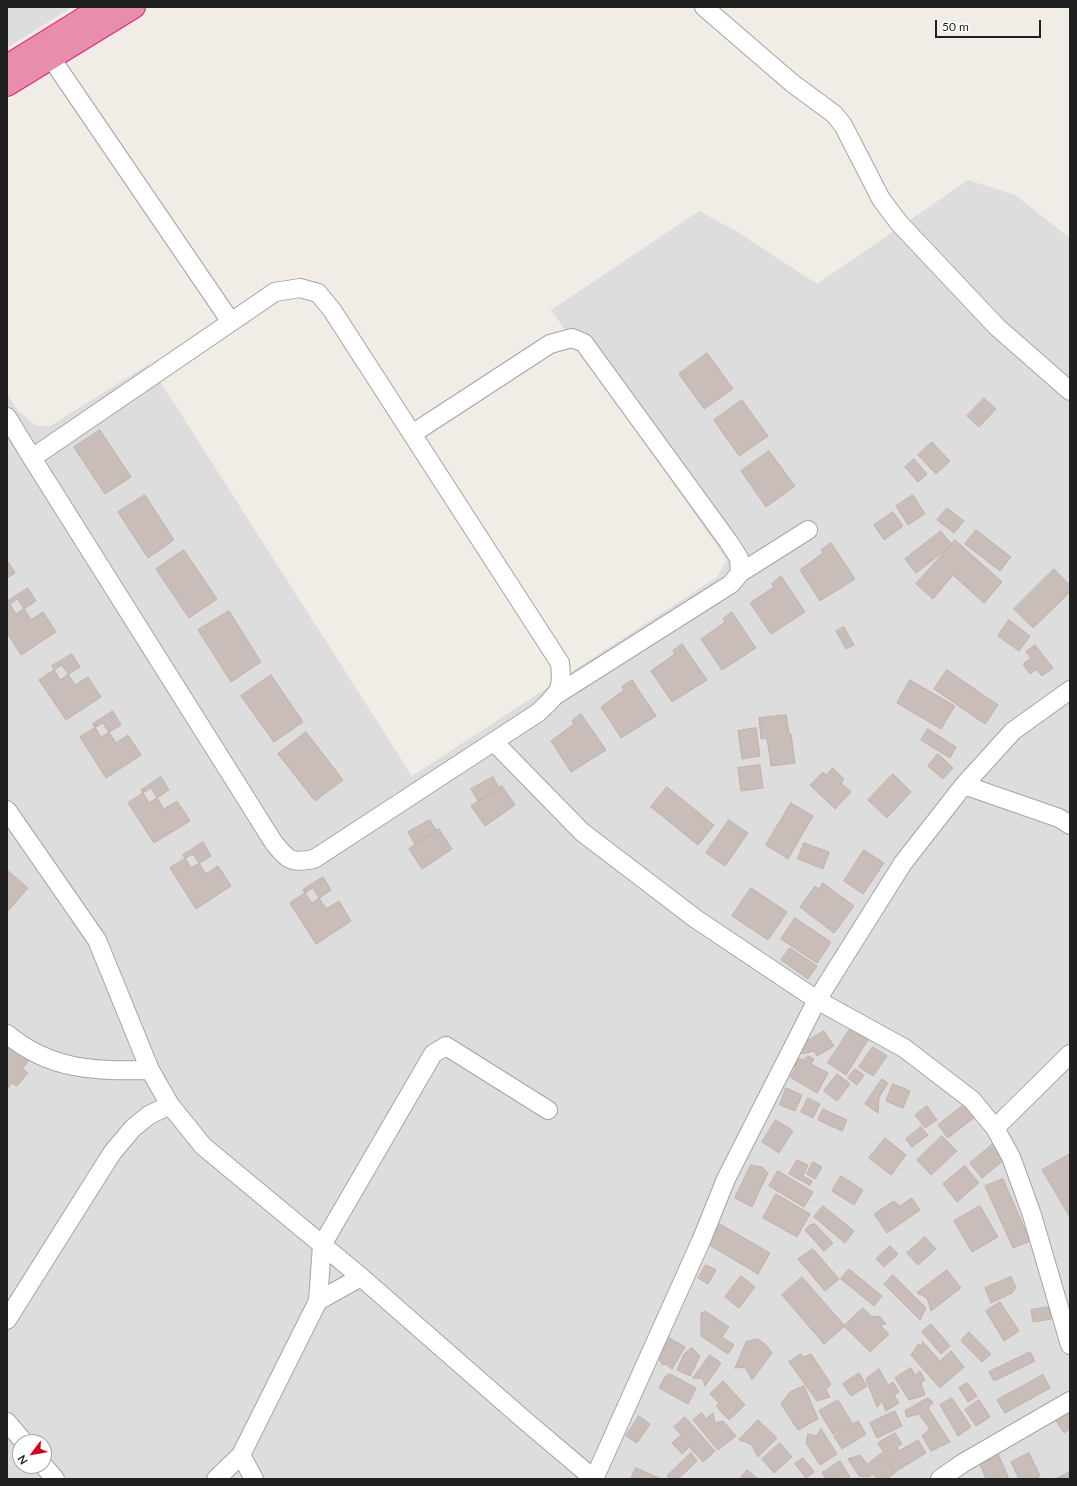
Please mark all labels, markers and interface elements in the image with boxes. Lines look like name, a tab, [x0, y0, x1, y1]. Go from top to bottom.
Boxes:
scale bar	[937, 12, 1043, 38]
text: 50 m	[942, 19, 969, 34]
north arrow	[12, 1434, 52, 1474]
text: N	[14, 1453, 30, 1467]

